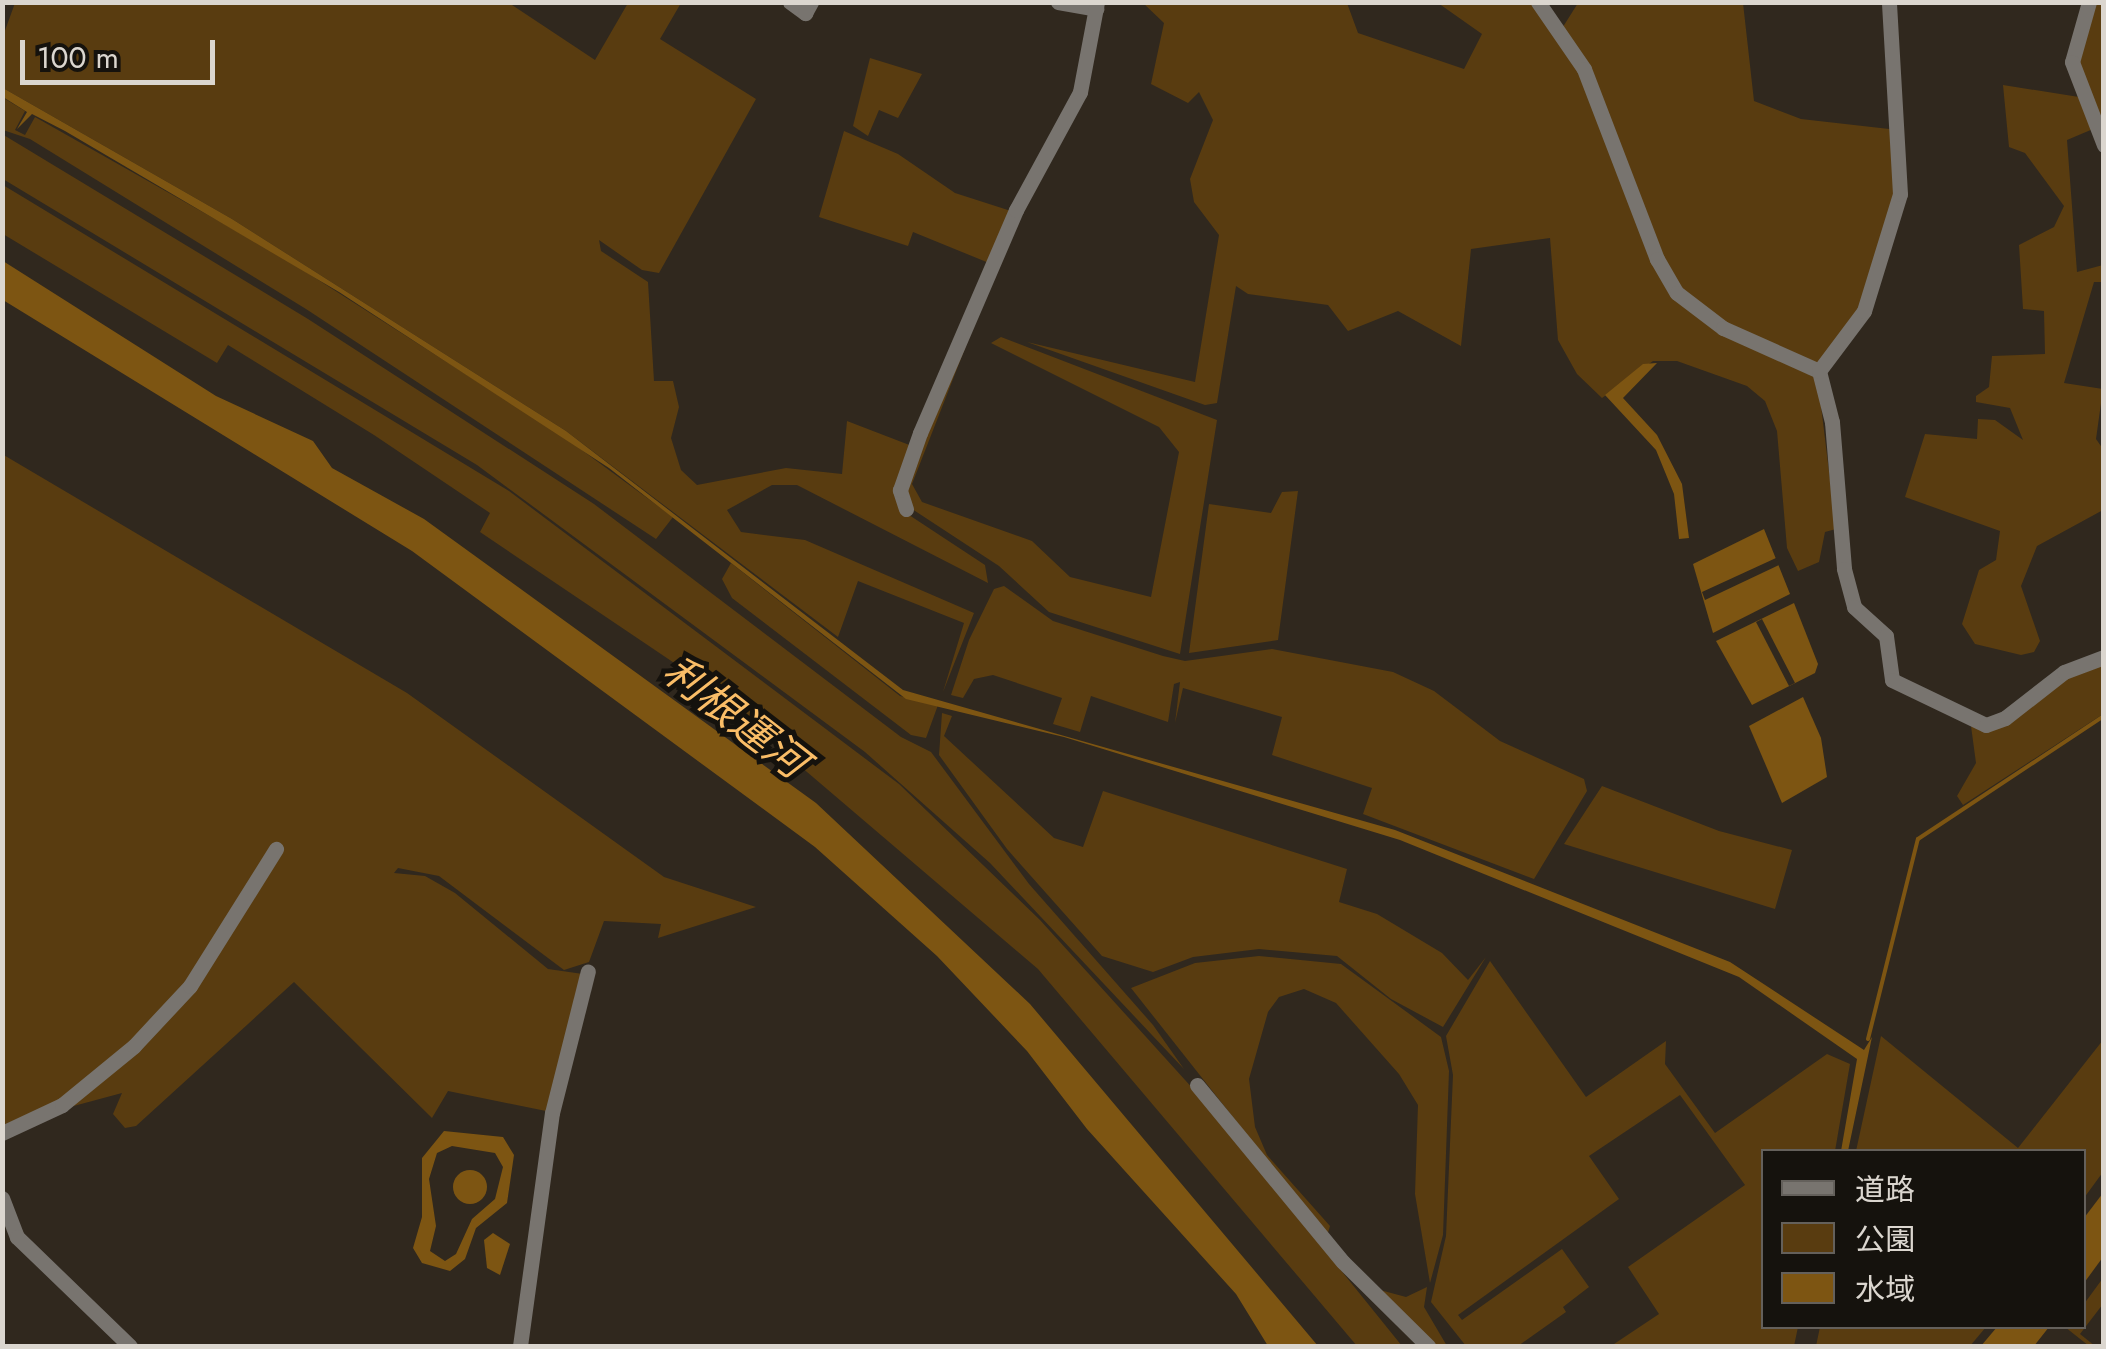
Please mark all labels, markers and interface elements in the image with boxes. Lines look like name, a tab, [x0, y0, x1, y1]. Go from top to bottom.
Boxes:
scale bar	[25, 20, 220, 82]
text: 100 m	[37, 36, 119, 79]
water label: 利根運河	[653, 645, 817, 789]
legend	[1761, 1149, 2086, 1329]
text: 道路	[1855, 1168, 1915, 1211]
text: 公園	[1855, 1218, 1915, 1261]
text: 水域	[1855, 1268, 1915, 1311]

